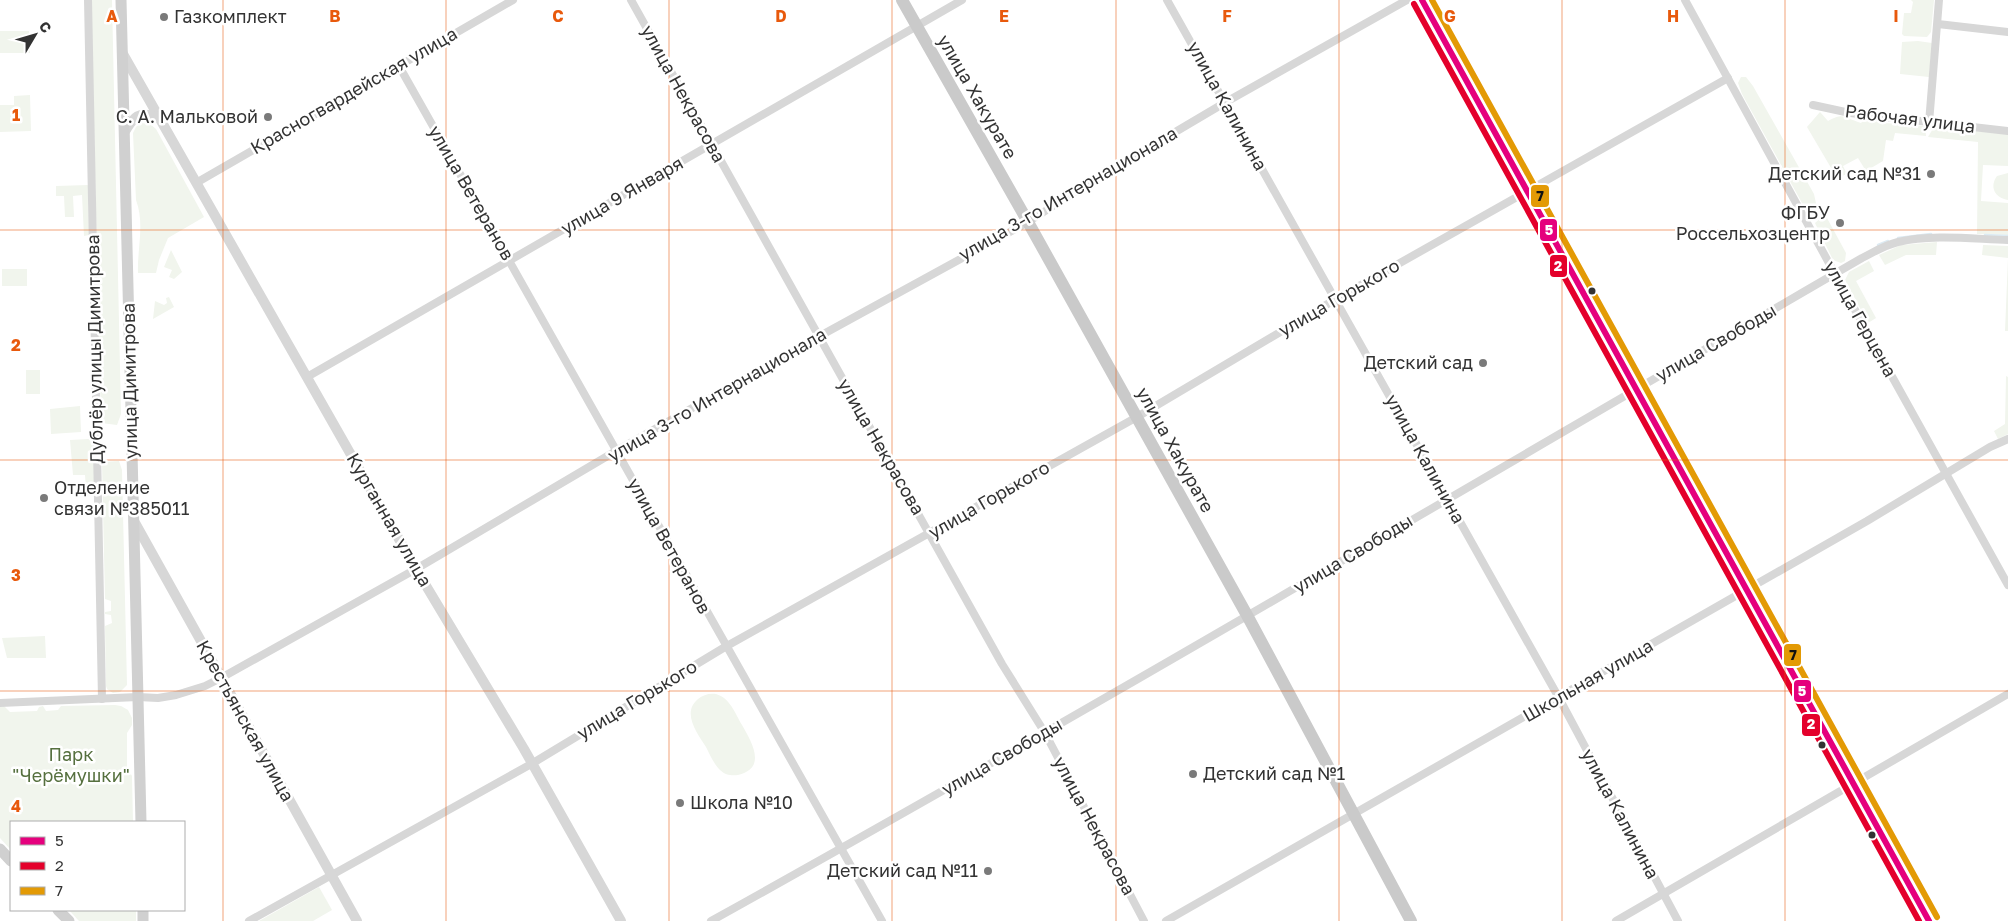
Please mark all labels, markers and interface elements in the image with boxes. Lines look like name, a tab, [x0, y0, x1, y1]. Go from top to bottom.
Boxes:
place label: Газкомплект	[174, 5, 287, 27]
text: A	[106, 6, 118, 26]
text: B	[329, 6, 341, 26]
text: C	[552, 6, 564, 26]
text: D	[775, 6, 787, 26]
text: E	[999, 6, 1009, 26]
text: F	[1222, 6, 1232, 26]
text: G	[1444, 6, 1456, 26]
text: H	[1667, 6, 1679, 26]
text: I	[1893, 6, 1899, 26]
north arrow	[10, 10, 60, 60]
marker: Газкомплект	[158, 11, 170, 23]
text: С	[36, 18, 55, 36]
street label: улица Некрасова	[637, 21, 731, 166]
street label: Красногвардейская улица	[246, 22, 461, 158]
street label: улица Хакурате	[933, 30, 1022, 163]
street label: улица Калинина	[1183, 37, 1273, 174]
street label: Рабочая улица	[1844, 99, 1977, 137]
text: 1	[12, 105, 20, 125]
place label: С. А. Мальковой	[116, 105, 258, 127]
marker: С. А. Мальковой	[262, 111, 274, 123]
street label: улица Ветеранов	[424, 121, 519, 264]
street label: улица 3-го Интернационала	[954, 121, 1181, 265]
street label: улица 9 Января	[556, 151, 687, 239]
place label: Детский сад №31	[1768, 162, 1921, 184]
marker: Детский сад №31	[1925, 168, 1937, 180]
line badge: 7	[1530, 184, 1550, 208]
text: 7	[1536, 187, 1544, 204]
place label: ФГБУ Россельхозцентр	[1676, 201, 1830, 244]
marker: ФГБУ Россельхозцентр	[1834, 217, 1846, 229]
line badge: 5	[1539, 218, 1558, 242]
text: 5	[1545, 221, 1554, 238]
street label: Дублёр улицы Димитрова	[81, 234, 107, 464]
street label: улица Горького	[1274, 254, 1403, 341]
line badge: 2	[1549, 254, 1568, 278]
text: 2	[1554, 257, 1563, 274]
street label: улица Герцена	[1820, 257, 1902, 381]
unlabelled marker	[1587, 286, 1597, 296]
street label: улица Свободы	[1651, 299, 1780, 386]
street label: улица Димитрова	[117, 303, 141, 459]
street label: улица 3-го Интернационала	[603, 322, 830, 466]
text: 2	[11, 335, 21, 355]
place label: Детский сад	[1364, 351, 1473, 373]
marker: Детский сад	[1477, 357, 1489, 369]
street label: улица Некрасова	[834, 374, 930, 519]
street label: улица Хакурате	[1132, 383, 1219, 516]
street label: улица Калинина	[1381, 390, 1471, 527]
street label: Курганная улица	[343, 449, 437, 590]
street label: улица Горького	[924, 456, 1053, 543]
street label: улица Ветеранов	[623, 474, 716, 617]
place label: Отделение связи №385011	[54, 476, 190, 519]
marker: Отделение связи №385011	[38, 492, 50, 504]
street label: улица Свободы	[1289, 509, 1416, 598]
text: 3	[11, 565, 21, 585]
street label: Школьная улица	[1518, 634, 1657, 726]
street label: Крестьянская улица	[192, 636, 299, 805]
line badge: 7	[1783, 643, 1802, 667]
text: 7	[1789, 646, 1797, 663]
street label: улица Горького	[572, 655, 701, 744]
line badge: 5	[1793, 679, 1812, 703]
text: 5	[1798, 682, 1807, 699]
street label: улица Свободы	[937, 713, 1066, 800]
line badge: 2	[1801, 713, 1821, 737]
text: 2	[1807, 715, 1816, 732]
unlabelled marker	[1817, 740, 1827, 750]
park label: Парк "Черёмушки"	[12, 743, 130, 786]
street label: улица Калинина	[1577, 745, 1665, 882]
street label: улица Некрасова	[1049, 752, 1141, 899]
place label: Детский сад №1	[1203, 762, 1346, 784]
marker: Детский сад №1	[1187, 768, 1199, 780]
place label: Школа №10	[690, 791, 793, 813]
text: 4	[11, 796, 21, 816]
marker: Школа №10	[674, 797, 686, 809]
legend	[10, 821, 185, 911]
unlabelled marker	[1867, 830, 1877, 840]
text: 5	[55, 831, 64, 849]
text: 2	[55, 856, 64, 874]
place label: Детский сад №11	[827, 859, 978, 881]
marker: Детский сад №11	[982, 865, 994, 877]
text: 7	[55, 881, 63, 899]

